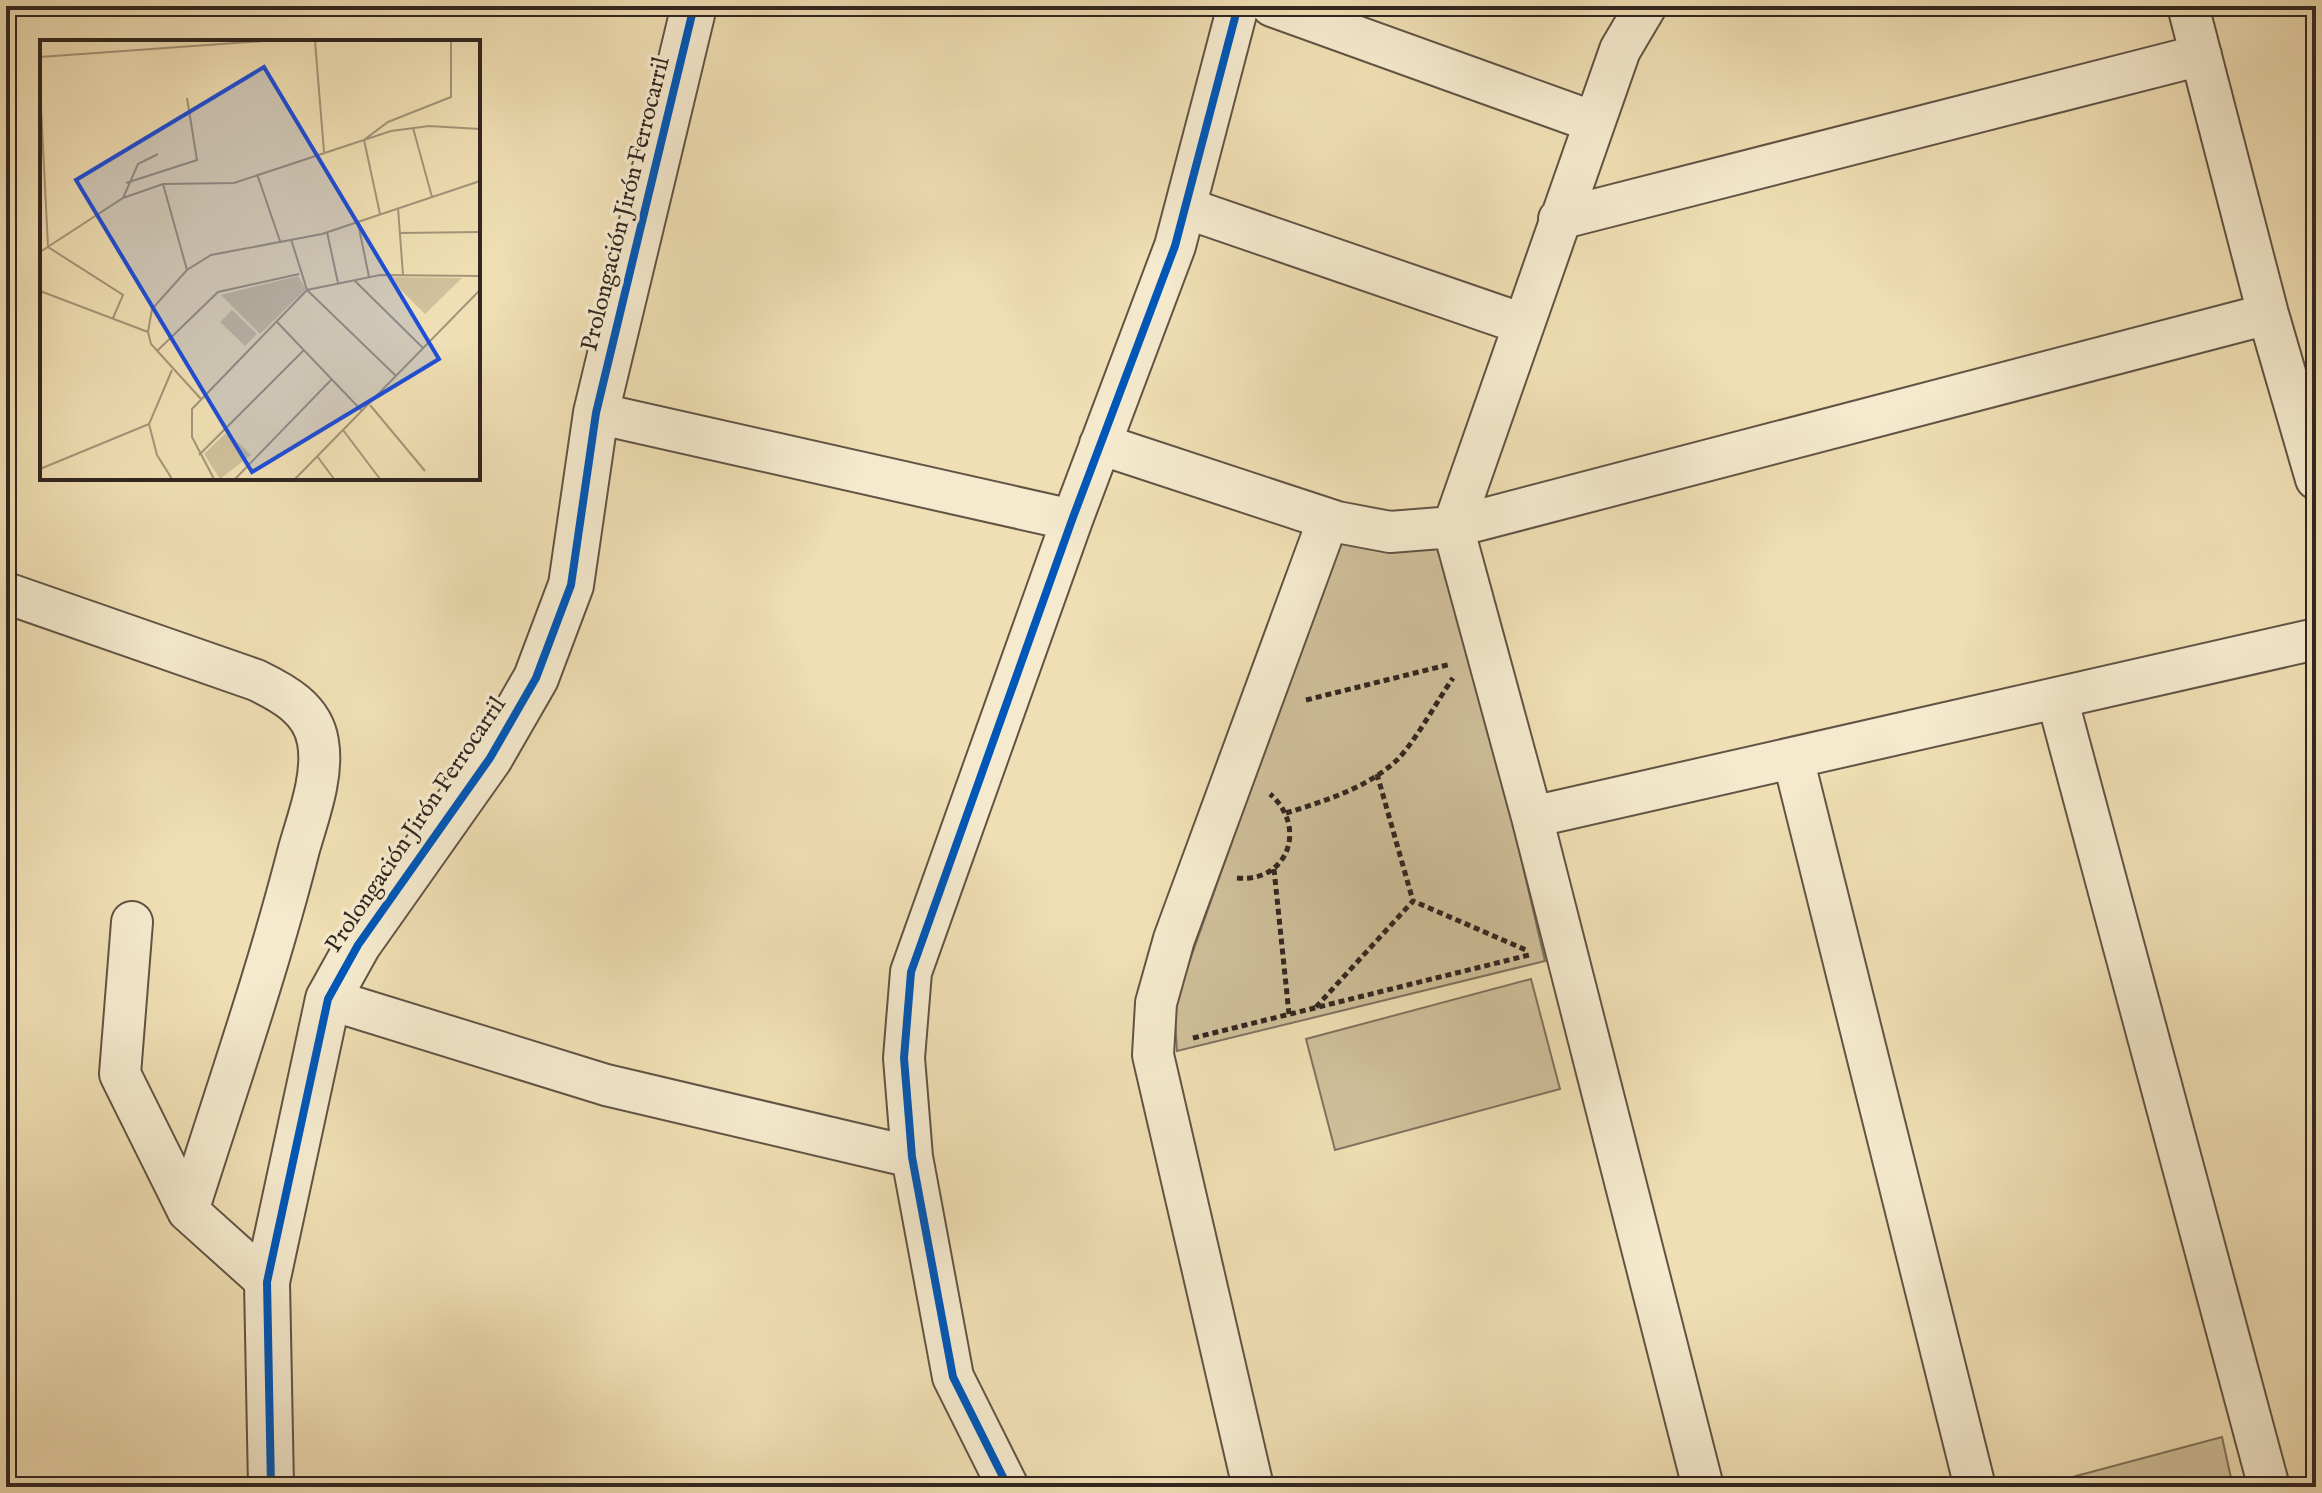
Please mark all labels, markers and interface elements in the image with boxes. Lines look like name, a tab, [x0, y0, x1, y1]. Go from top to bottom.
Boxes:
inset map	[40, 40, 480, 480]
street label: Prolongación Jirón Ferrocarril	[574, 53, 678, 354]
street label: Prolongación Jirón Ferrocarril	[319, 691, 514, 959]

